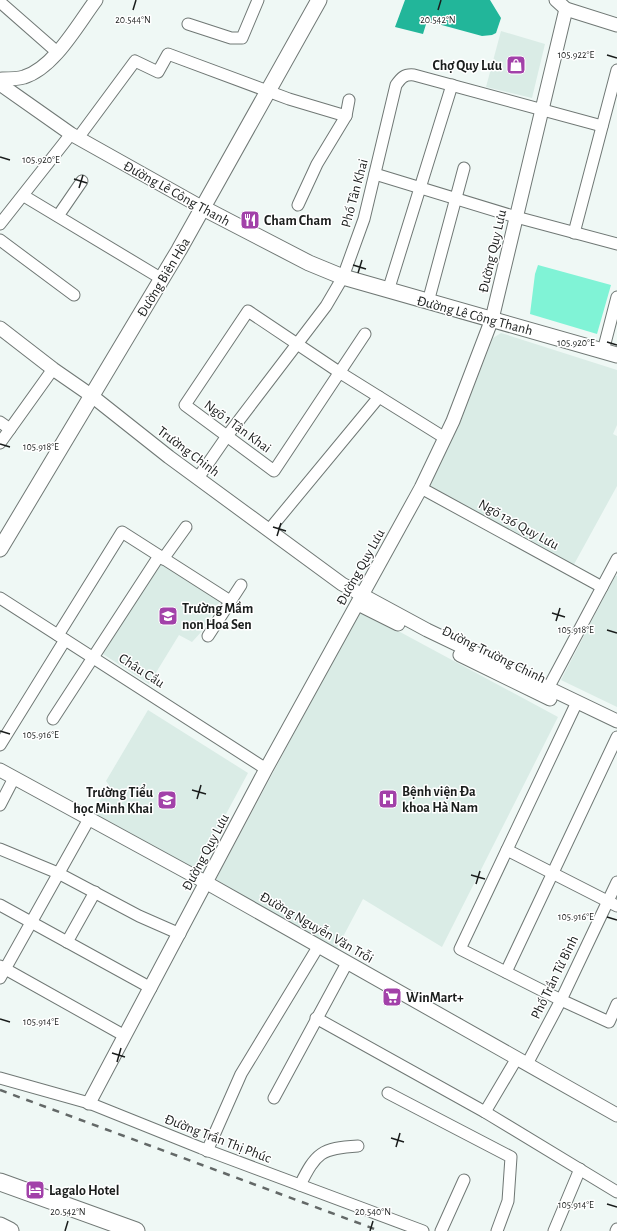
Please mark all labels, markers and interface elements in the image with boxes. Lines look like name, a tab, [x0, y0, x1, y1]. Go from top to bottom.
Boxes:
text: 20.544°N	[115, 15, 151, 25]
text: 20.542°N	[420, 15, 456, 25]
text: 105.922°E	[558, 50, 595, 60]
shop icon: Chợ Quy Lưu	[505, 54, 527, 76]
place label: Chợ Quy Lưu	[432, 59, 503, 73]
text: 105.920°E	[22, 155, 60, 165]
street label: Phố Tân Khai	[338, 157, 371, 229]
street label: Đường Lê Công Thanh	[121, 159, 232, 229]
street label: Đường Quy Lưu	[477, 208, 509, 294]
restaurant icon: Cham Cham	[239, 209, 261, 231]
place label: Cham Cham	[264, 214, 332, 228]
street label: Đường Biên Hòa	[135, 235, 193, 320]
street label: Đường Lê Công Thanh	[415, 294, 534, 338]
text: 105.920°E	[557, 338, 595, 348]
street label: Ngõ 1 Tân Khai	[201, 398, 273, 456]
street label: Trường Chinh	[155, 424, 222, 480]
text: 105.918°E	[23, 442, 59, 452]
street label: Ngõ 136 Quy Lưu	[476, 497, 561, 553]
street label: Đường Quy Lưu	[334, 527, 388, 608]
place label: Trường Mầm non Hoa Sen	[182, 601, 253, 632]
school or university icon: Trường Mầm non Hoa Sen	[157, 605, 179, 627]
street label: Đường Trường Chinh	[439, 624, 548, 686]
text: 105.918°E	[558, 625, 594, 635]
street label: Châu Cầu	[116, 650, 167, 691]
text: 105.916°E	[23, 730, 59, 740]
place label: Trường Tiểu học Minh Khai	[73, 784, 154, 816]
place label: Bệnh viện Đa khoa Hà Nam	[402, 785, 478, 815]
hospital icon: Bệnh viện Đa khoa Hà Nam	[377, 788, 399, 810]
school or university icon: Trường Tiểu học Minh Khai	[156, 789, 178, 811]
street label: Đường Quy Lưu	[180, 812, 232, 893]
street label: Đường Nguyễn Văn Trỗi	[257, 888, 377, 966]
text: 105.916°E	[558, 912, 594, 922]
street label: Phố Trần Tử Bình	[528, 933, 581, 1021]
supermarket icon: WinMart+	[381, 986, 403, 1008]
place label: WinMart+	[406, 991, 464, 1005]
text: 105.914°E	[23, 1017, 59, 1027]
street label: Đường Trần Thị Phúc	[162, 1111, 274, 1166]
hotel icon: Lagalo Hotel	[24, 1179, 46, 1201]
place label: Lagalo Hotel	[49, 1184, 119, 1198]
text: 105.914°E	[558, 1200, 594, 1210]
text: 20.542°N	[50, 1207, 86, 1217]
text: 20.540°N	[355, 1207, 391, 1217]

